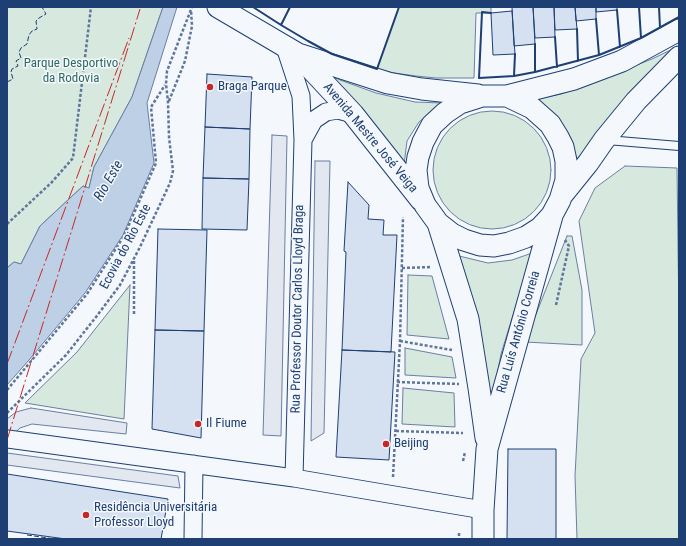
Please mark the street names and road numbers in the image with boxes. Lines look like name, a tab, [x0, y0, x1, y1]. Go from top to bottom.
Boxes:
street label: Avenida Mestre José Veiga	[319, 80, 421, 196]
street label: Ecovia do Rio Este	[97, 202, 155, 292]
street label: Rua Professor Doutor Carlos Lloyd Braga	[288, 204, 308, 414]
street label: Rua Luís António Correia	[494, 269, 544, 395]

